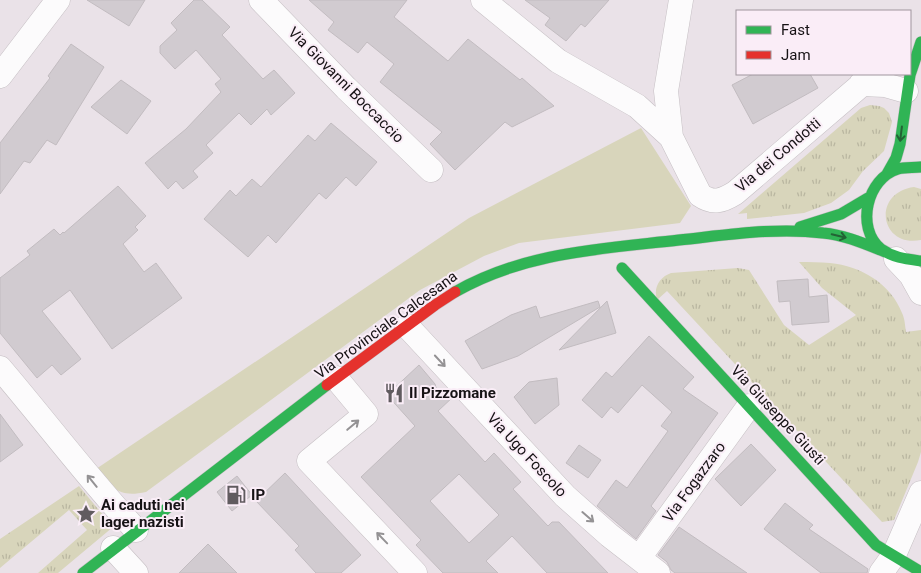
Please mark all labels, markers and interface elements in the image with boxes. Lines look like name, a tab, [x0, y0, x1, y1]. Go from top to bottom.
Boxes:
legend	[736, 10, 911, 75]
text: Fast	[781, 21, 810, 39]
street label: Via Giovanni Boccaccio	[284, 23, 408, 147]
text: Jam	[781, 46, 811, 64]
street label: Via dei Condotti	[732, 114, 824, 196]
one-way arrow	[896, 126, 906, 142]
one-way arrow	[831, 232, 847, 241]
street label: Via Provinciale Calcesana	[311, 267, 461, 383]
one-way arrow	[435, 355, 446, 368]
street label: Via Giuseppe Giusti	[727, 361, 829, 469]
restaurant icon: Il Pizzomane	[383, 382, 405, 404]
place label: Il Pizzomane	[409, 384, 496, 402]
street label: Via Ugo Foscolo	[483, 409, 571, 501]
one-way arrow	[347, 419, 360, 430]
street label: Via Fogazzaro	[659, 438, 729, 526]
one-way arrow	[86, 475, 97, 488]
fuel station icon: IP	[225, 484, 247, 506]
place label: IP	[251, 486, 265, 504]
place label: Ai caduti nei lager nazisti	[101, 496, 185, 531]
place icon: Ai caduti nei lager nazisti	[75, 503, 97, 525]
one-way arrow	[582, 512, 595, 523]
one-way arrow	[376, 531, 388, 544]

